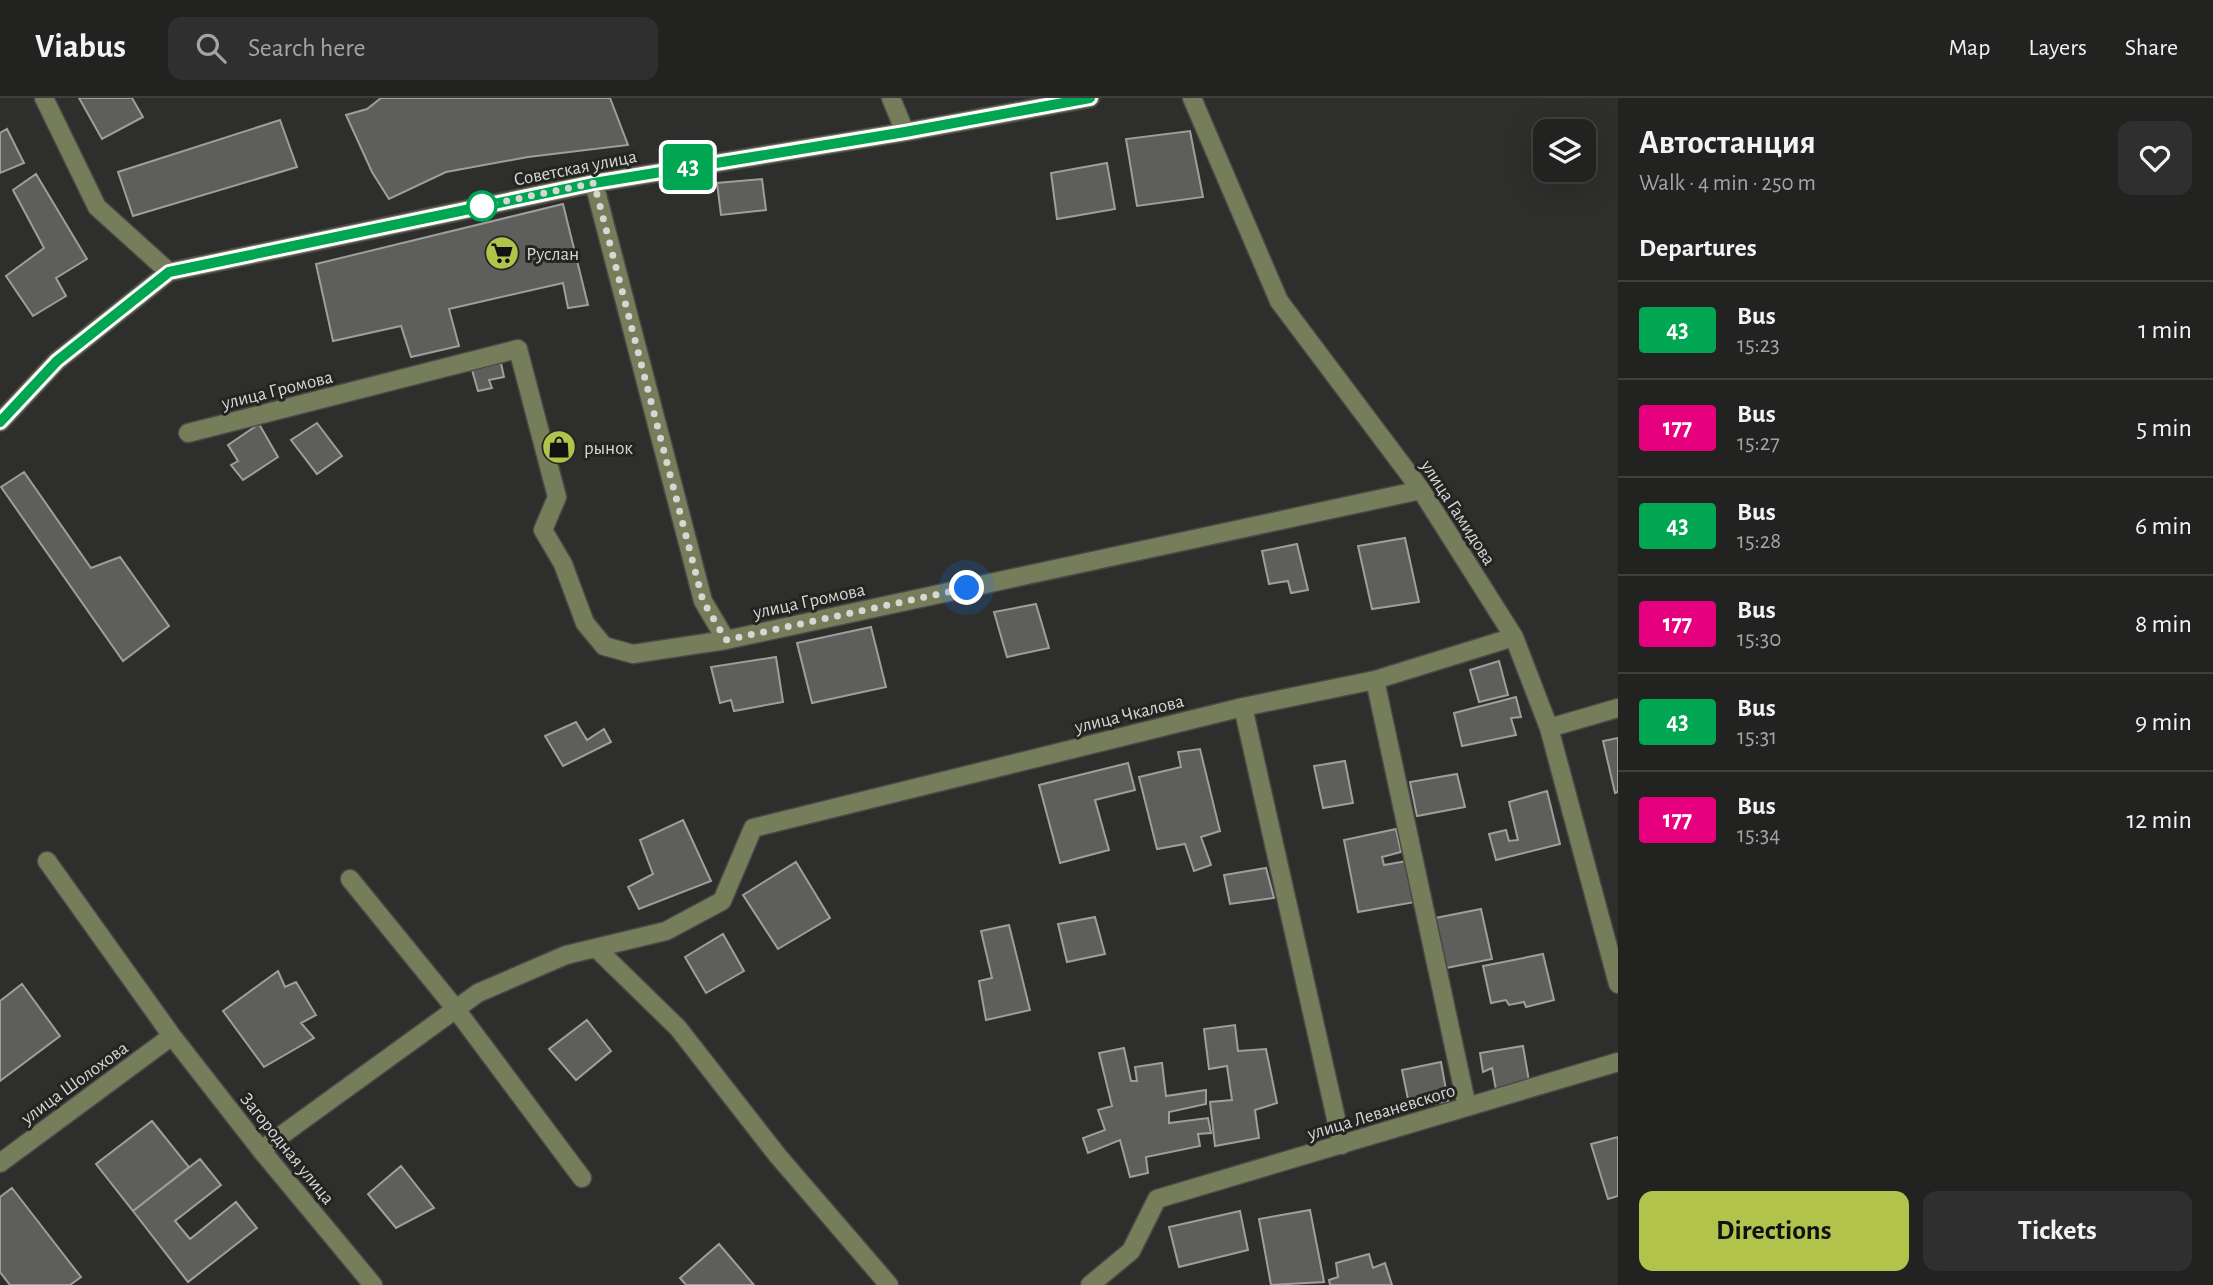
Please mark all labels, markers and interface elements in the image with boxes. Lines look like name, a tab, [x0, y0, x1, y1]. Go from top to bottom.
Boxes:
search box	[168, 17, 658, 80]
icon: search	[192, 29, 230, 67]
text: Viabus	[35, 31, 126, 64]
text: Search here	[248, 35, 366, 61]
text: Map	[1948, 36, 1990, 60]
text: Layers	[2028, 36, 2087, 60]
text: Share	[2125, 36, 2178, 60]
map controls	[1533, 119, 1596, 182]
button: layers	[1533, 119, 1596, 182]
button: heart	[2118, 121, 2192, 195]
text: Автостанция	[1639, 127, 1816, 160]
line badge: 43	[656, 144, 720, 190]
street label: Советская улица	[512, 147, 639, 190]
text: 43	[677, 155, 699, 179]
text: Walk · 4 min · 250 m	[1639, 172, 1816, 195]
unlabelled marker	[467, 191, 497, 221]
supermarket icon: Руслан	[483, 234, 521, 272]
text: Departures	[1639, 235, 1757, 261]
place label: Руслан	[526, 245, 579, 264]
text: Bus	[1737, 303, 1776, 329]
text: 1 min	[2138, 317, 2192, 343]
text: 43	[1666, 318, 1689, 342]
text: 15:23	[1737, 334, 1780, 357]
street label: улица Громова	[219, 367, 335, 414]
text: Bus	[1737, 401, 1776, 427]
text: 5 min	[2136, 415, 2192, 441]
text: 177	[1663, 416, 1692, 440]
shop icon: рынок	[540, 428, 578, 466]
text: 15:27	[1737, 432, 1780, 455]
place label: рынок	[584, 439, 633, 458]
street label: улица Гамидова	[1416, 456, 1499, 569]
text: Bus	[1737, 499, 1776, 525]
text: 6 min	[2135, 513, 2192, 539]
text: 43	[1666, 514, 1689, 538]
text: 15:28	[1737, 530, 1781, 553]
your location	[949, 570, 984, 605]
street label: улица Громова	[751, 580, 867, 623]
text: Bus	[1737, 597, 1776, 623]
text: 8 min	[2135, 611, 2192, 637]
text: 177	[1663, 612, 1692, 636]
text: 15:30	[1737, 628, 1781, 651]
street label: улица Чкалова	[1072, 692, 1186, 737]
text: Bus	[1737, 695, 1776, 721]
text: 9 min	[2135, 709, 2192, 735]
text: 43	[1666, 710, 1689, 734]
text: 15:31	[1737, 726, 1777, 749]
text: Bus	[1737, 793, 1776, 819]
text: 12 min	[2126, 807, 2192, 833]
text: 177	[1663, 808, 1692, 832]
text: 15:34	[1737, 824, 1780, 847]
street label: улица Шолохова	[17, 1038, 132, 1129]
street label: улица Леваневского	[1304, 1081, 1458, 1144]
street label: Загородная улица	[236, 1090, 338, 1209]
button: Directions	[1639, 1191, 1909, 1271]
button: Tickets	[1923, 1191, 2192, 1271]

